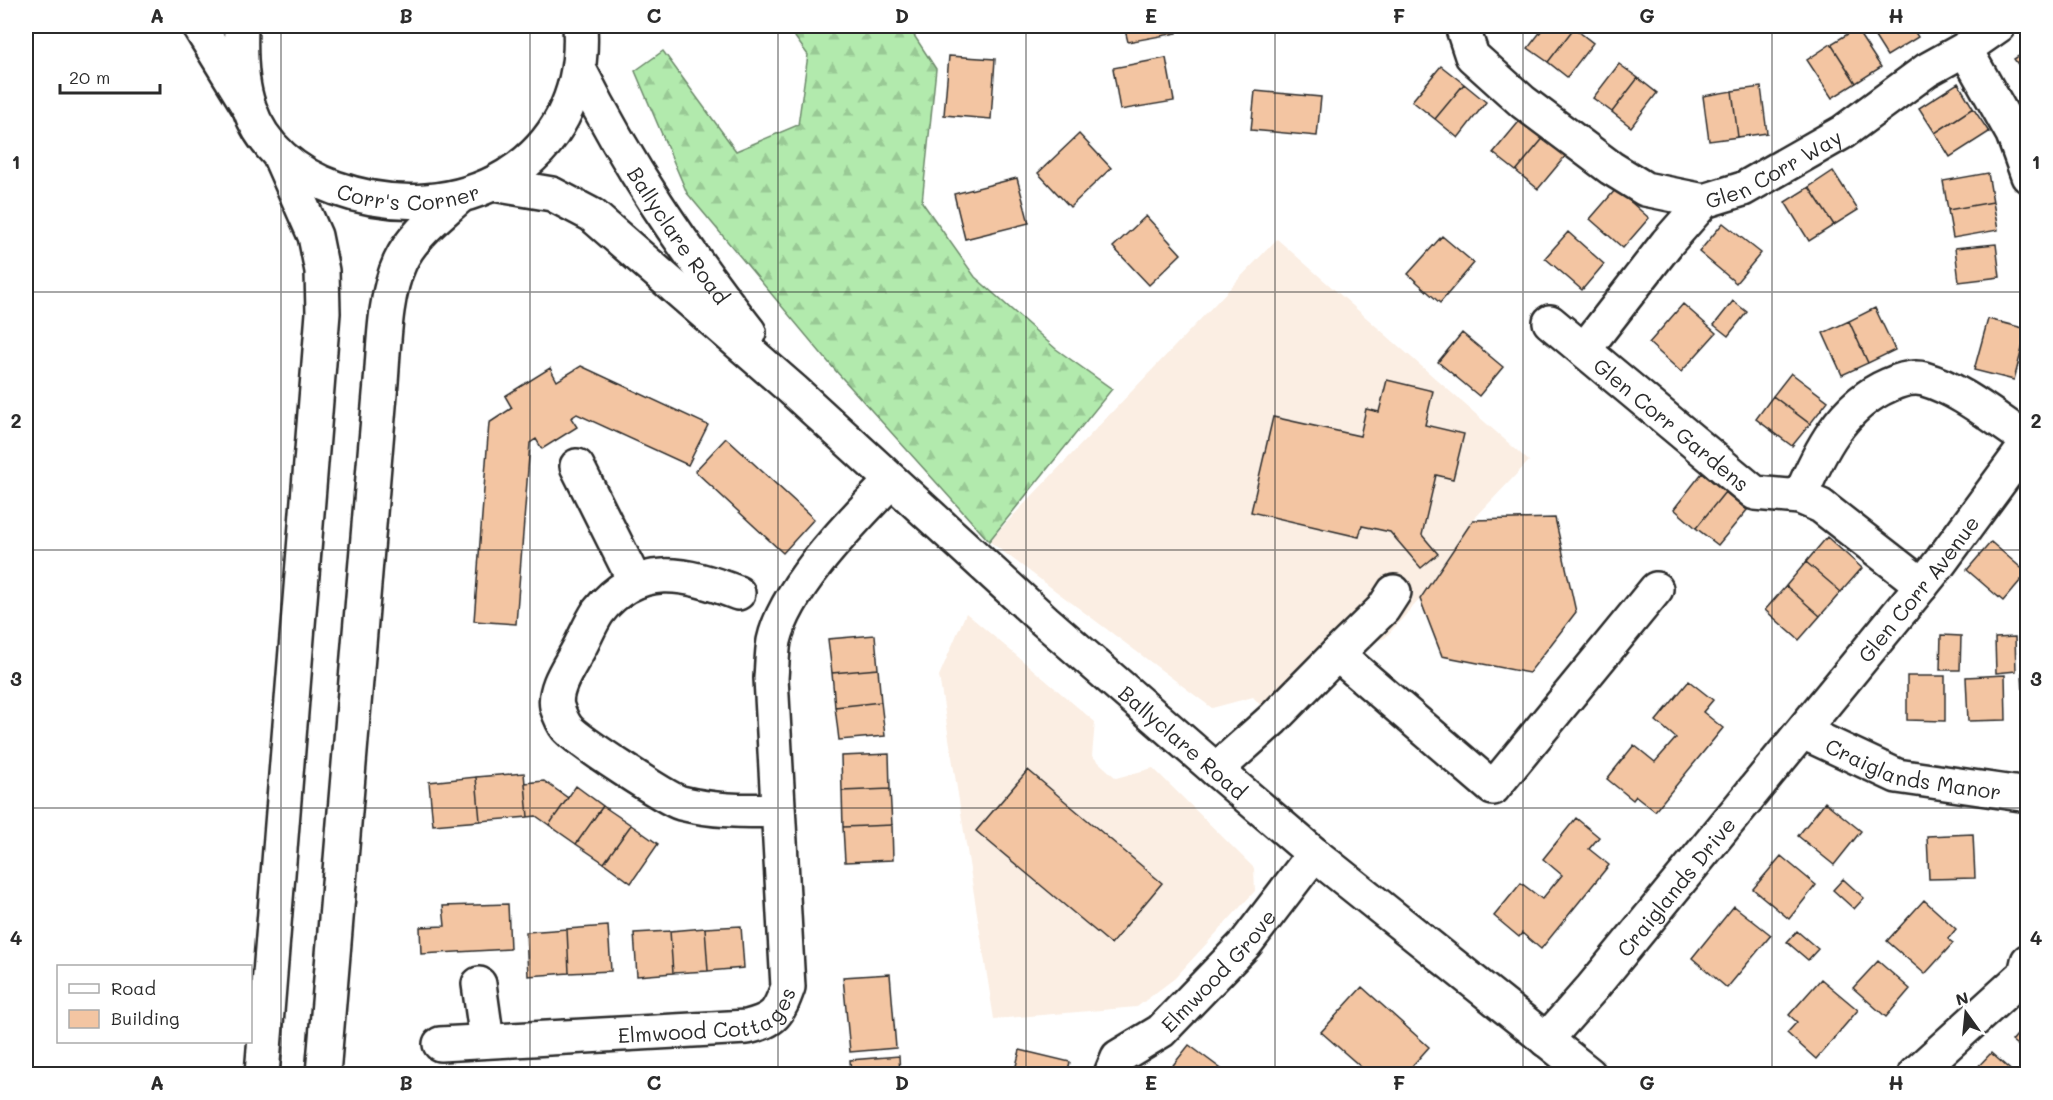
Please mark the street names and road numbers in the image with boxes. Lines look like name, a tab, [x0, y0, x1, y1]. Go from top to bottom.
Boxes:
street label: Glen Corr Way	[1702, 122, 1846, 213]
street label: Ballyclare Road	[622, 161, 736, 309]
street label: Corr's Corner	[334, 176, 483, 215]
street label: Glen Corr Gardens	[1589, 351, 1756, 497]
street label: Glen Corr Avenue	[1851, 509, 1984, 667]
street label: Ballyclare Road	[1114, 679, 1253, 805]
street label: Craiglands Manor	[1822, 731, 2003, 804]
street label: Craiglands Drive	[1610, 811, 1741, 962]
street label: Elmwood Grove	[1154, 903, 1281, 1037]
street label: Elmwood Cottages	[617, 983, 800, 1048]

